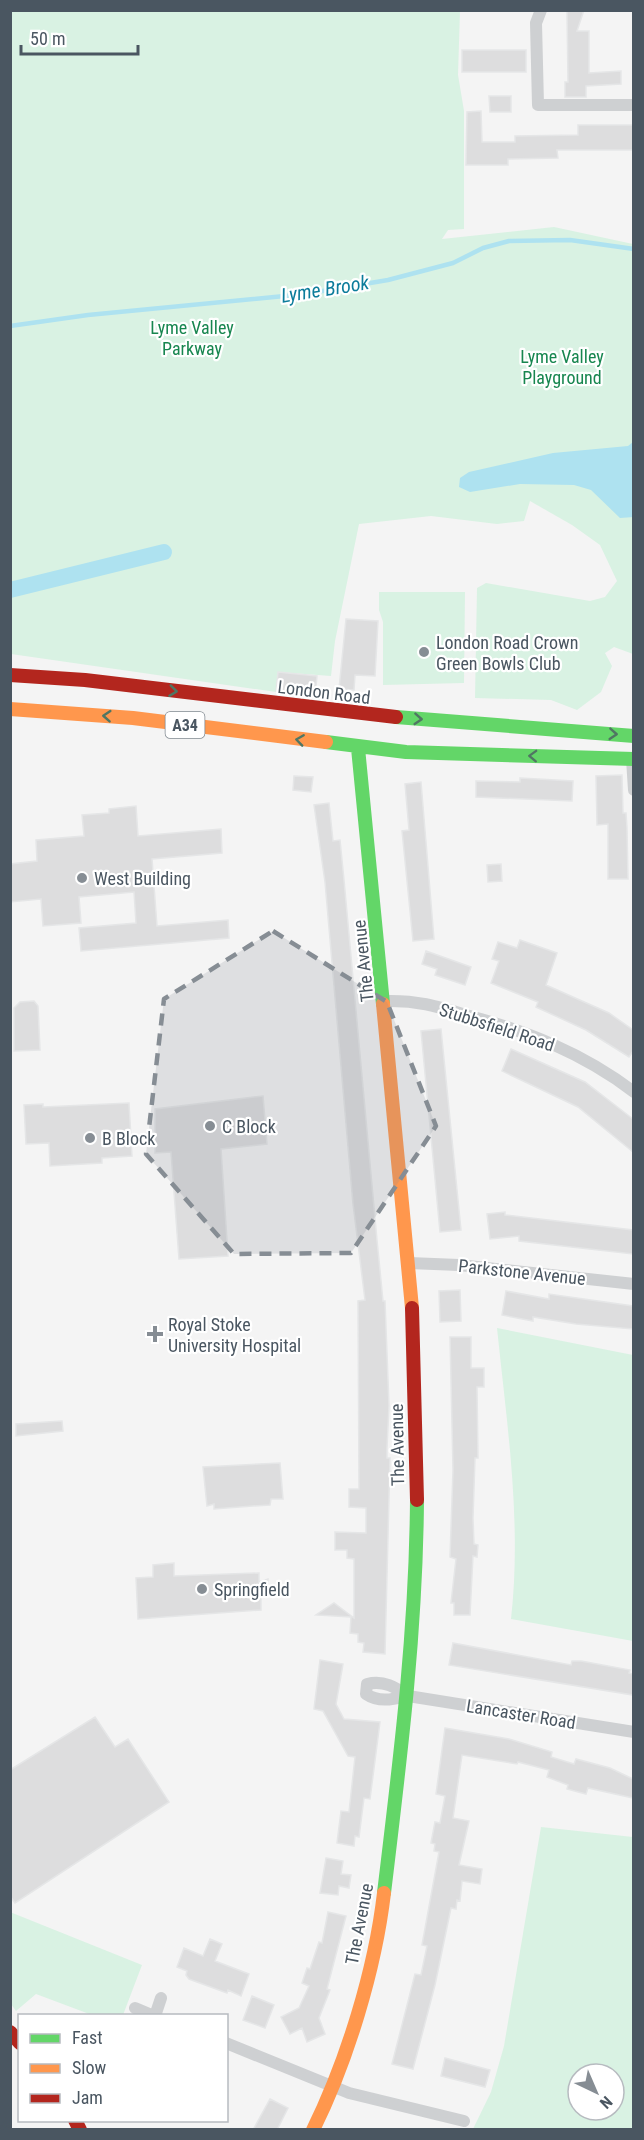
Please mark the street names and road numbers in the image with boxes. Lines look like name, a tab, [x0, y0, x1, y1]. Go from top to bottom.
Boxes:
street label: London Road	[276, 676, 372, 708]
road number: A34	[166, 712, 204, 738]
street label: The Avenue	[348, 919, 378, 1003]
street label: Stubbsfield Road	[437, 998, 557, 1056]
street label: Parkstone Avenue	[457, 1255, 587, 1289]
street label: The Avenue	[386, 1404, 408, 1486]
street label: Lancaster Road	[465, 1695, 577, 1733]
street label: The Avenue	[341, 1882, 377, 1966]

